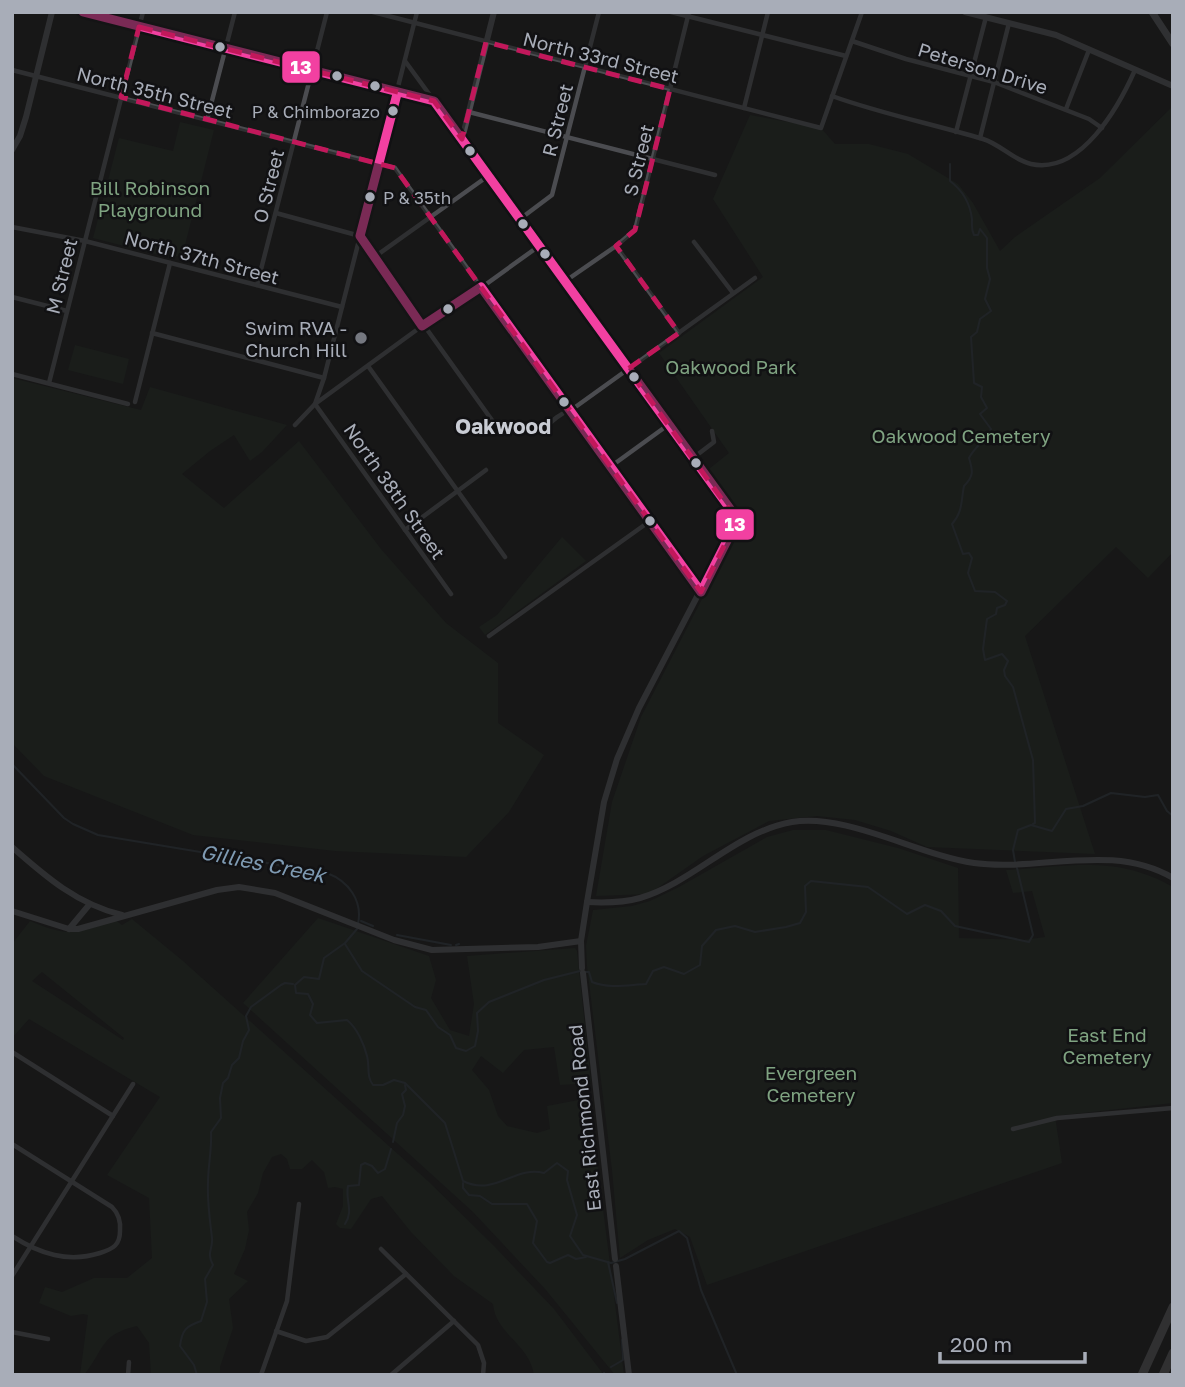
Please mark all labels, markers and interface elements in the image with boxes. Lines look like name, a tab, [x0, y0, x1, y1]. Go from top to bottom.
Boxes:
street label: North 33rd Street	[521, 27, 681, 87]
street label: Peterson Drive	[915, 37, 1051, 99]
unlabelled marker	[213, 40, 227, 54]
line badge: 13	[281, 50, 321, 84]
text: 13	[290, 55, 312, 78]
street label: North 35th Street	[75, 61, 235, 123]
unlabelled marker	[330, 69, 344, 83]
unlabelled marker	[368, 79, 382, 93]
street label: R Street	[537, 81, 577, 159]
place label: P & Chimborazo	[252, 101, 380, 122]
marker: P & Chimborazo	[386, 104, 400, 118]
street label: S Street	[618, 122, 658, 198]
unlabelled marker	[463, 144, 477, 158]
street label: O Street	[248, 147, 288, 225]
park label: Bill Robinson Playground	[90, 176, 210, 221]
place label: P & 35th	[383, 187, 451, 208]
marker: P & 35th	[363, 190, 377, 204]
unlabelled marker	[516, 217, 530, 231]
street label: North 37th Street	[122, 225, 282, 289]
street label: M Street	[40, 236, 82, 316]
unlabelled marker	[538, 247, 552, 261]
unlabelled marker	[441, 302, 455, 316]
place label: Swim RVA - Church Hill	[245, 316, 347, 361]
marker: Swim RVA - Church Hill	[353, 330, 369, 346]
park label: Oakwood Park	[665, 355, 797, 378]
unlabelled marker	[627, 370, 641, 384]
unlabelled marker	[557, 395, 571, 409]
district label: Oakwood	[455, 413, 551, 439]
street label: North 38th Street	[340, 419, 450, 563]
park label: Oakwood Cemetery	[871, 424, 1051, 447]
unlabelled marker	[689, 456, 703, 470]
line badge: 13	[715, 508, 755, 541]
text: 13	[724, 512, 746, 535]
unlabelled marker	[643, 514, 657, 528]
water label: Gillies Creek	[198, 838, 330, 888]
park label: East End Cemetery	[1062, 1023, 1152, 1068]
street label: East Richmond Road	[563, 1024, 605, 1212]
park label: Evergreen Cemetery	[765, 1061, 857, 1106]
scale bar	[940, 1320, 1085, 1364]
text: 200 m	[950, 1331, 1012, 1357]

